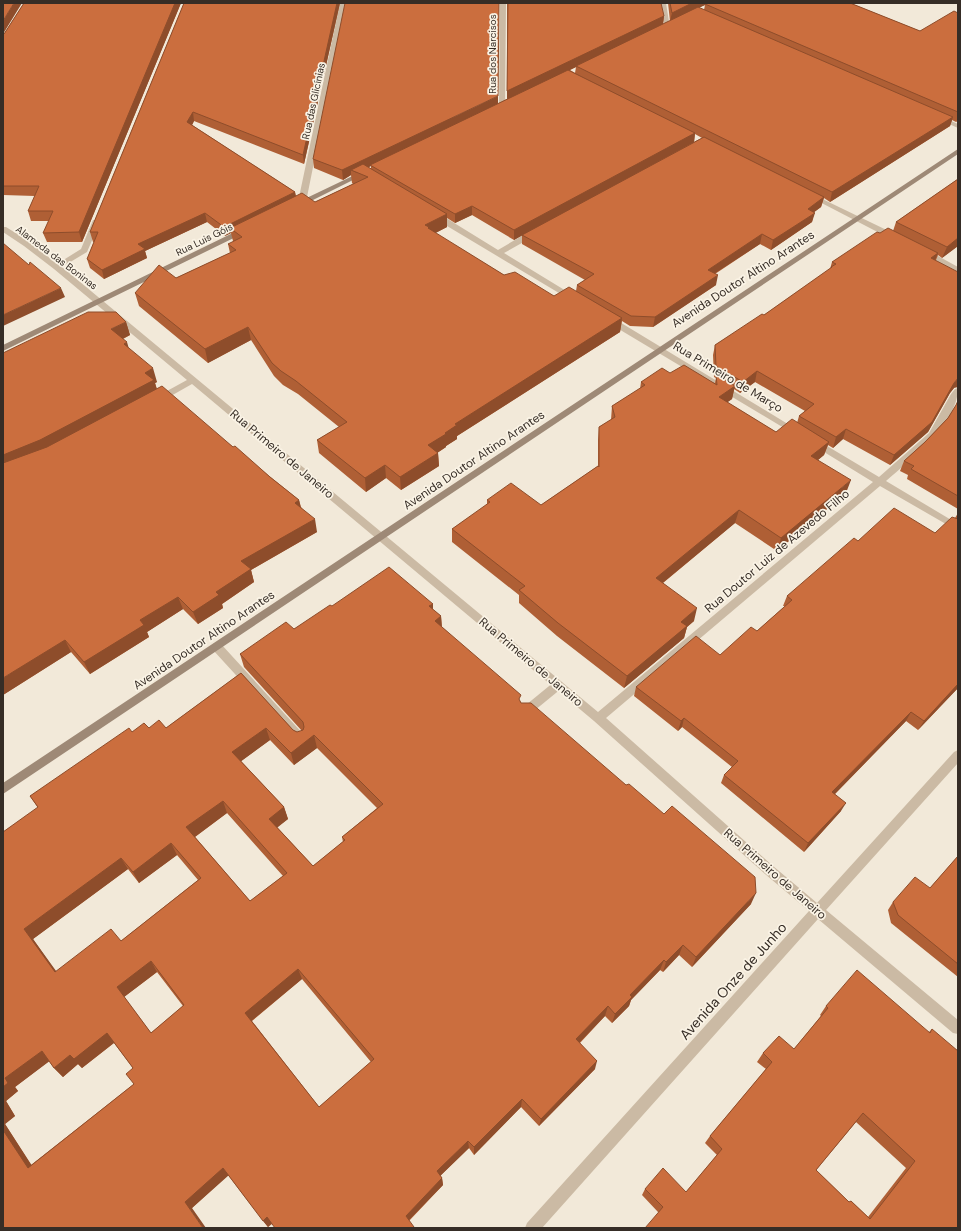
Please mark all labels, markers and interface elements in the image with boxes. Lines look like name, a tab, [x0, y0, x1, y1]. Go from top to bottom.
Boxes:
street label: Rua dos Narcisos	[486, 14, 499, 94]
street label: Rua das Glicínias	[299, 62, 328, 141]
street label: Rua Luis Góis	[174, 220, 235, 259]
street label: Alameda das Boninas	[13, 222, 100, 292]
street label: Avenida Doutor Altino Arantes	[668, 227, 818, 331]
street label: Rua Primeiro de Março	[670, 338, 786, 416]
street label: Rua Primeiro de Janeiro	[227, 406, 337, 502]
street label: Avenida Doutor Altino Arantes	[400, 407, 548, 513]
street label: Rua Doutor Luiz de Azevedo Filho	[701, 486, 853, 616]
street label: Avenida Doutor Altino Arantes	[130, 587, 278, 693]
street label: Rua Primeiro de Janeiro	[476, 614, 586, 710]
street label: Rua Primeiro de Janeiro	[720, 825, 830, 923]
street label: Avenida Onze de Junho	[675, 919, 791, 1043]

